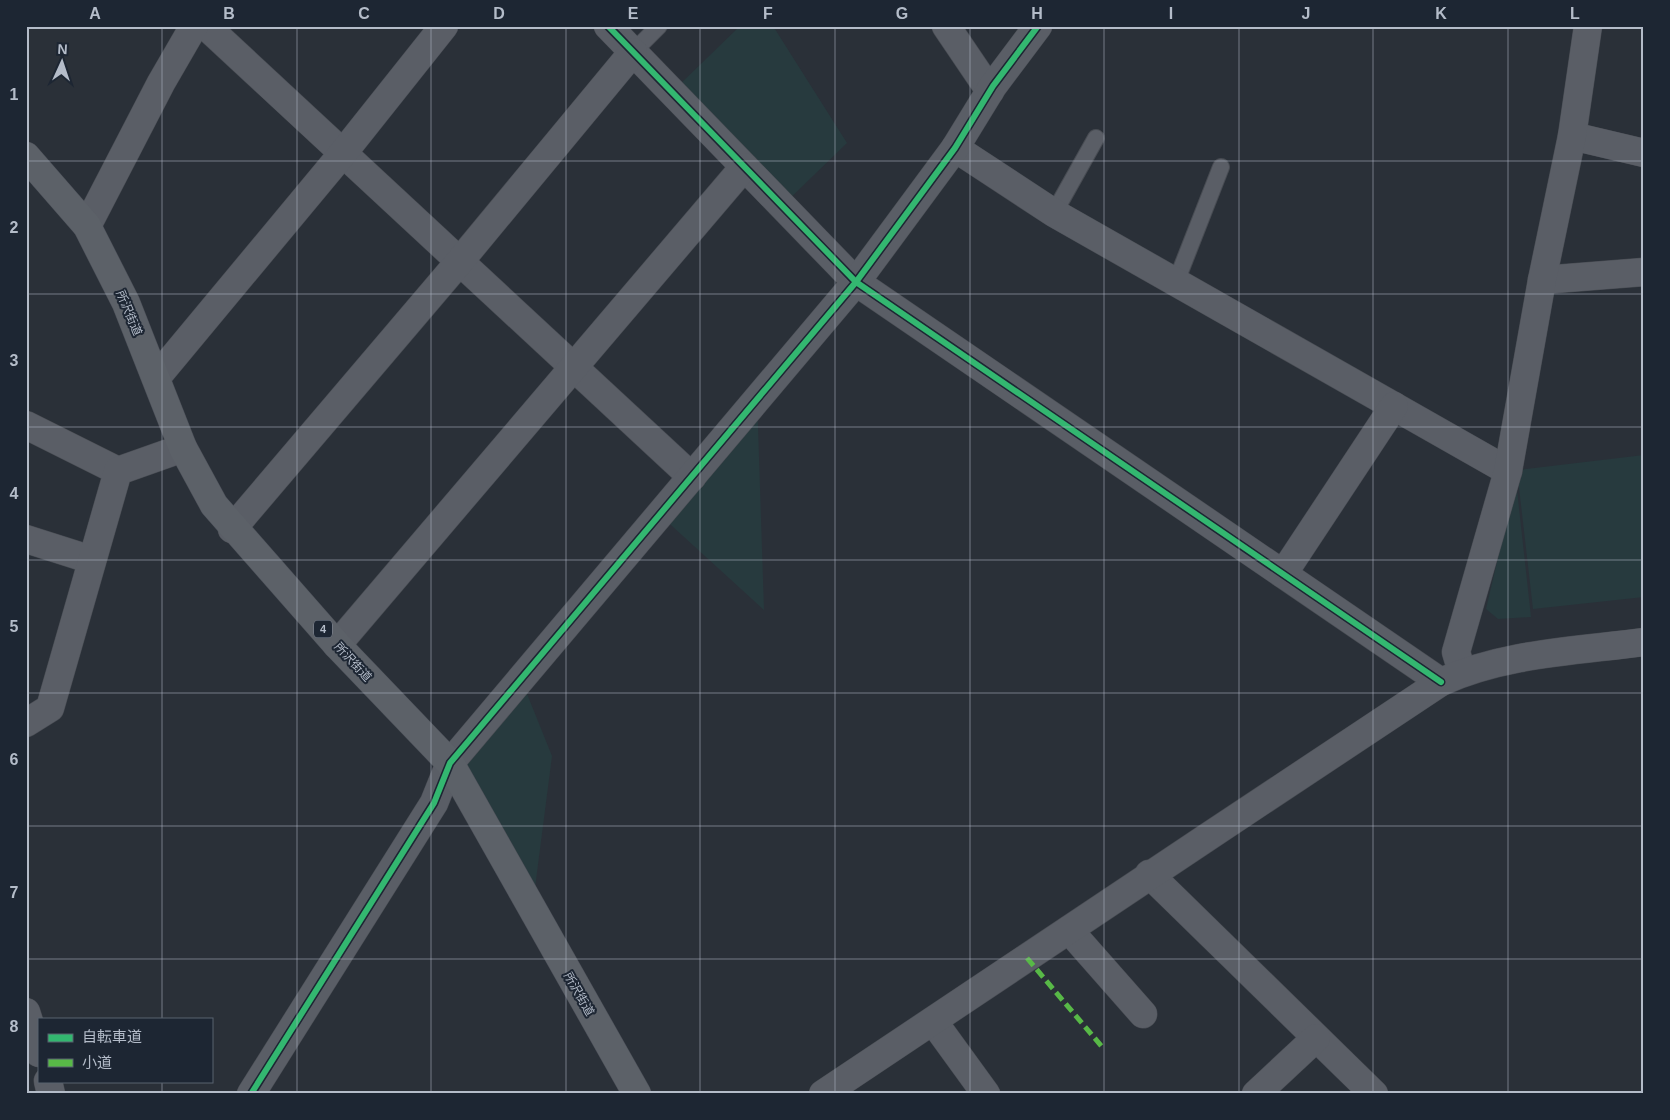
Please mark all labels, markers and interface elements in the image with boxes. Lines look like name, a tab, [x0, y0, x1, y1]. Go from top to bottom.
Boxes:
text: A	[89, 5, 101, 22]
text: B	[223, 5, 235, 22]
text: C	[358, 5, 370, 22]
text: D	[493, 5, 505, 22]
text: E	[628, 5, 639, 22]
text: F	[763, 5, 773, 22]
text: G	[896, 5, 908, 22]
text: H	[1031, 5, 1043, 22]
text: I	[1169, 5, 1173, 22]
text: J	[1302, 5, 1310, 22]
text: K	[1435, 5, 1447, 22]
text: L	[1570, 5, 1580, 22]
north arrow	[38, 38, 88, 88]
text: N	[57, 41, 68, 57]
text: 1	[10, 86, 19, 103]
text: 2	[10, 219, 19, 236]
street label: 所沢街道	[113, 288, 145, 338]
text: 3	[10, 352, 19, 369]
text: 4	[10, 485, 19, 502]
text: 5	[10, 618, 19, 635]
road number: 4	[314, 620, 332, 638]
street label: 所沢街道	[332, 640, 374, 684]
text: 6	[10, 751, 19, 768]
text: 7	[10, 884, 19, 901]
street label: 所沢街道	[561, 970, 597, 1018]
text: 8	[10, 1018, 19, 1035]
legend	[38, 1018, 212, 1082]
text: 自転車道	[82, 1028, 142, 1045]
text: 小道	[82, 1054, 112, 1071]

